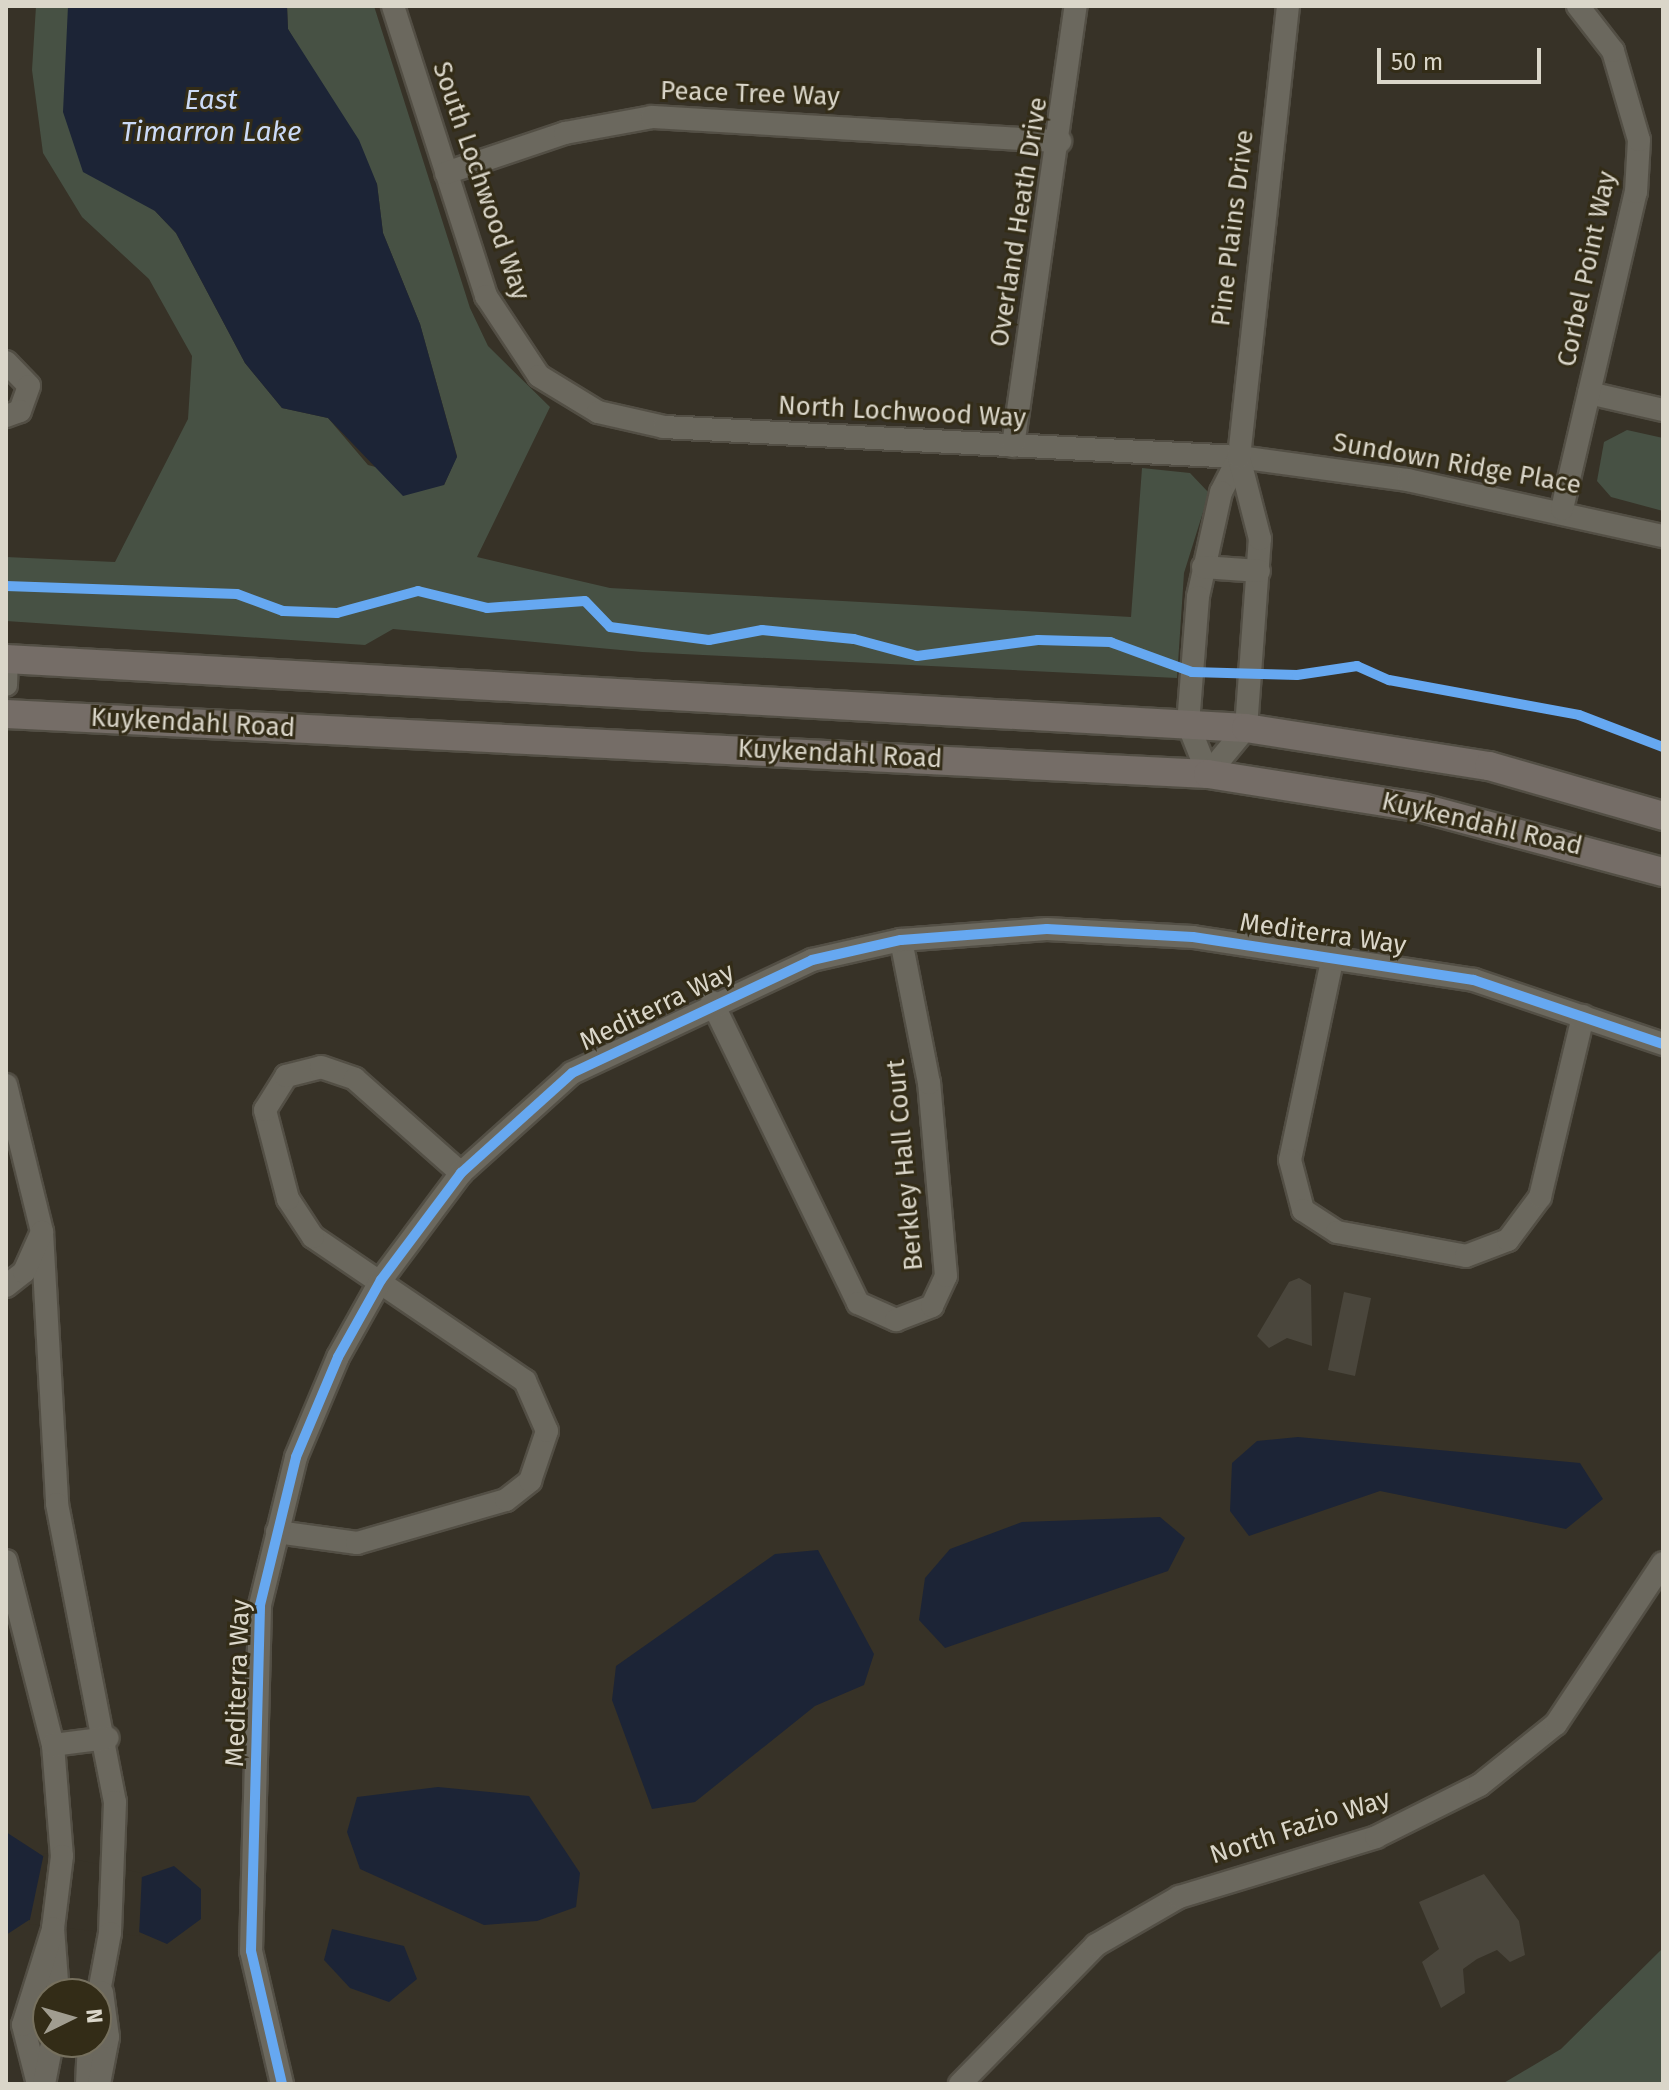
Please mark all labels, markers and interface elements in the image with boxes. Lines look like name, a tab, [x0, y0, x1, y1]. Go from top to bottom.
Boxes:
scale bar	[1381, 32, 1545, 82]
text: 50 m	[1391, 48, 1443, 76]
street label: South Lochwood Way	[426, 58, 536, 304]
street label: Peace Tree Way	[660, 75, 840, 113]
water label: East Timarron Lake	[121, 83, 301, 149]
street label: Overland Heath Drive	[984, 95, 1054, 349]
street label: Pine Plains Drive	[1205, 128, 1261, 328]
street label: Corbel Point Way	[1551, 168, 1623, 370]
street label: North Lochwood Way	[777, 390, 1027, 434]
street label: Sundown Ridge Place	[1331, 427, 1583, 501]
street label: Kuykendahl Road	[90, 702, 296, 744]
street label: Kuykendahl Road	[737, 733, 943, 775]
street label: Kuykendahl Road	[1379, 786, 1585, 862]
street label: Mediterra Way	[1238, 907, 1408, 961]
street label: Mediterra Way	[575, 956, 739, 1058]
street label: Berkley Hall Court	[880, 1058, 930, 1272]
street label: Mediterra Way	[219, 1599, 257, 1767]
street label: North Fazio Way	[1206, 1783, 1394, 1871]
north arrow	[32, 1978, 112, 2058]
text: N	[80, 2008, 108, 2024]

